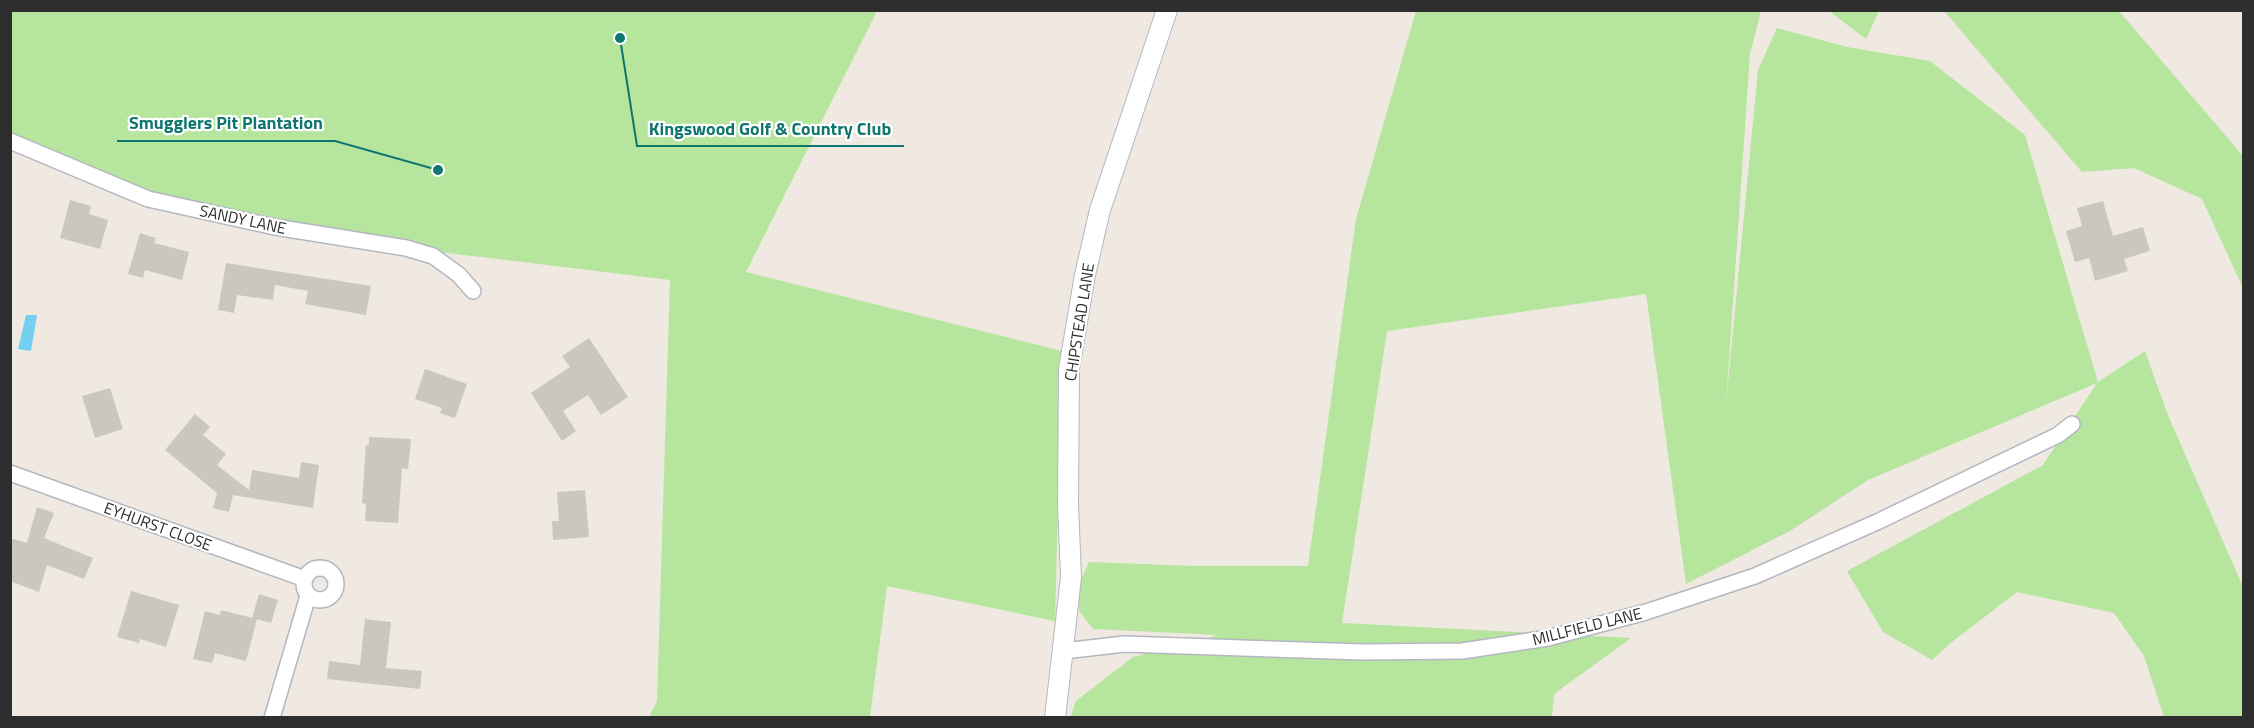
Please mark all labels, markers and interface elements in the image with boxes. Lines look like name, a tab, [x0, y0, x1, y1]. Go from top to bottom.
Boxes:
callout: Smugglers Pit Plantation	[117, 105, 335, 141]
text: Smugglers Pit Plantation	[129, 109, 323, 136]
callout: Kingswood Golf & Country Club	[637, 110, 904, 146]
text: Kingswood Golf & Country Club	[649, 115, 891, 142]
street label: SANDY LANE	[198, 198, 289, 240]
street label: CHIPSTEAD LANE	[1058, 261, 1100, 383]
street label: EYHURST CLOSE	[101, 495, 215, 557]
street label: MILLFIELD LANE	[1530, 601, 1645, 651]

